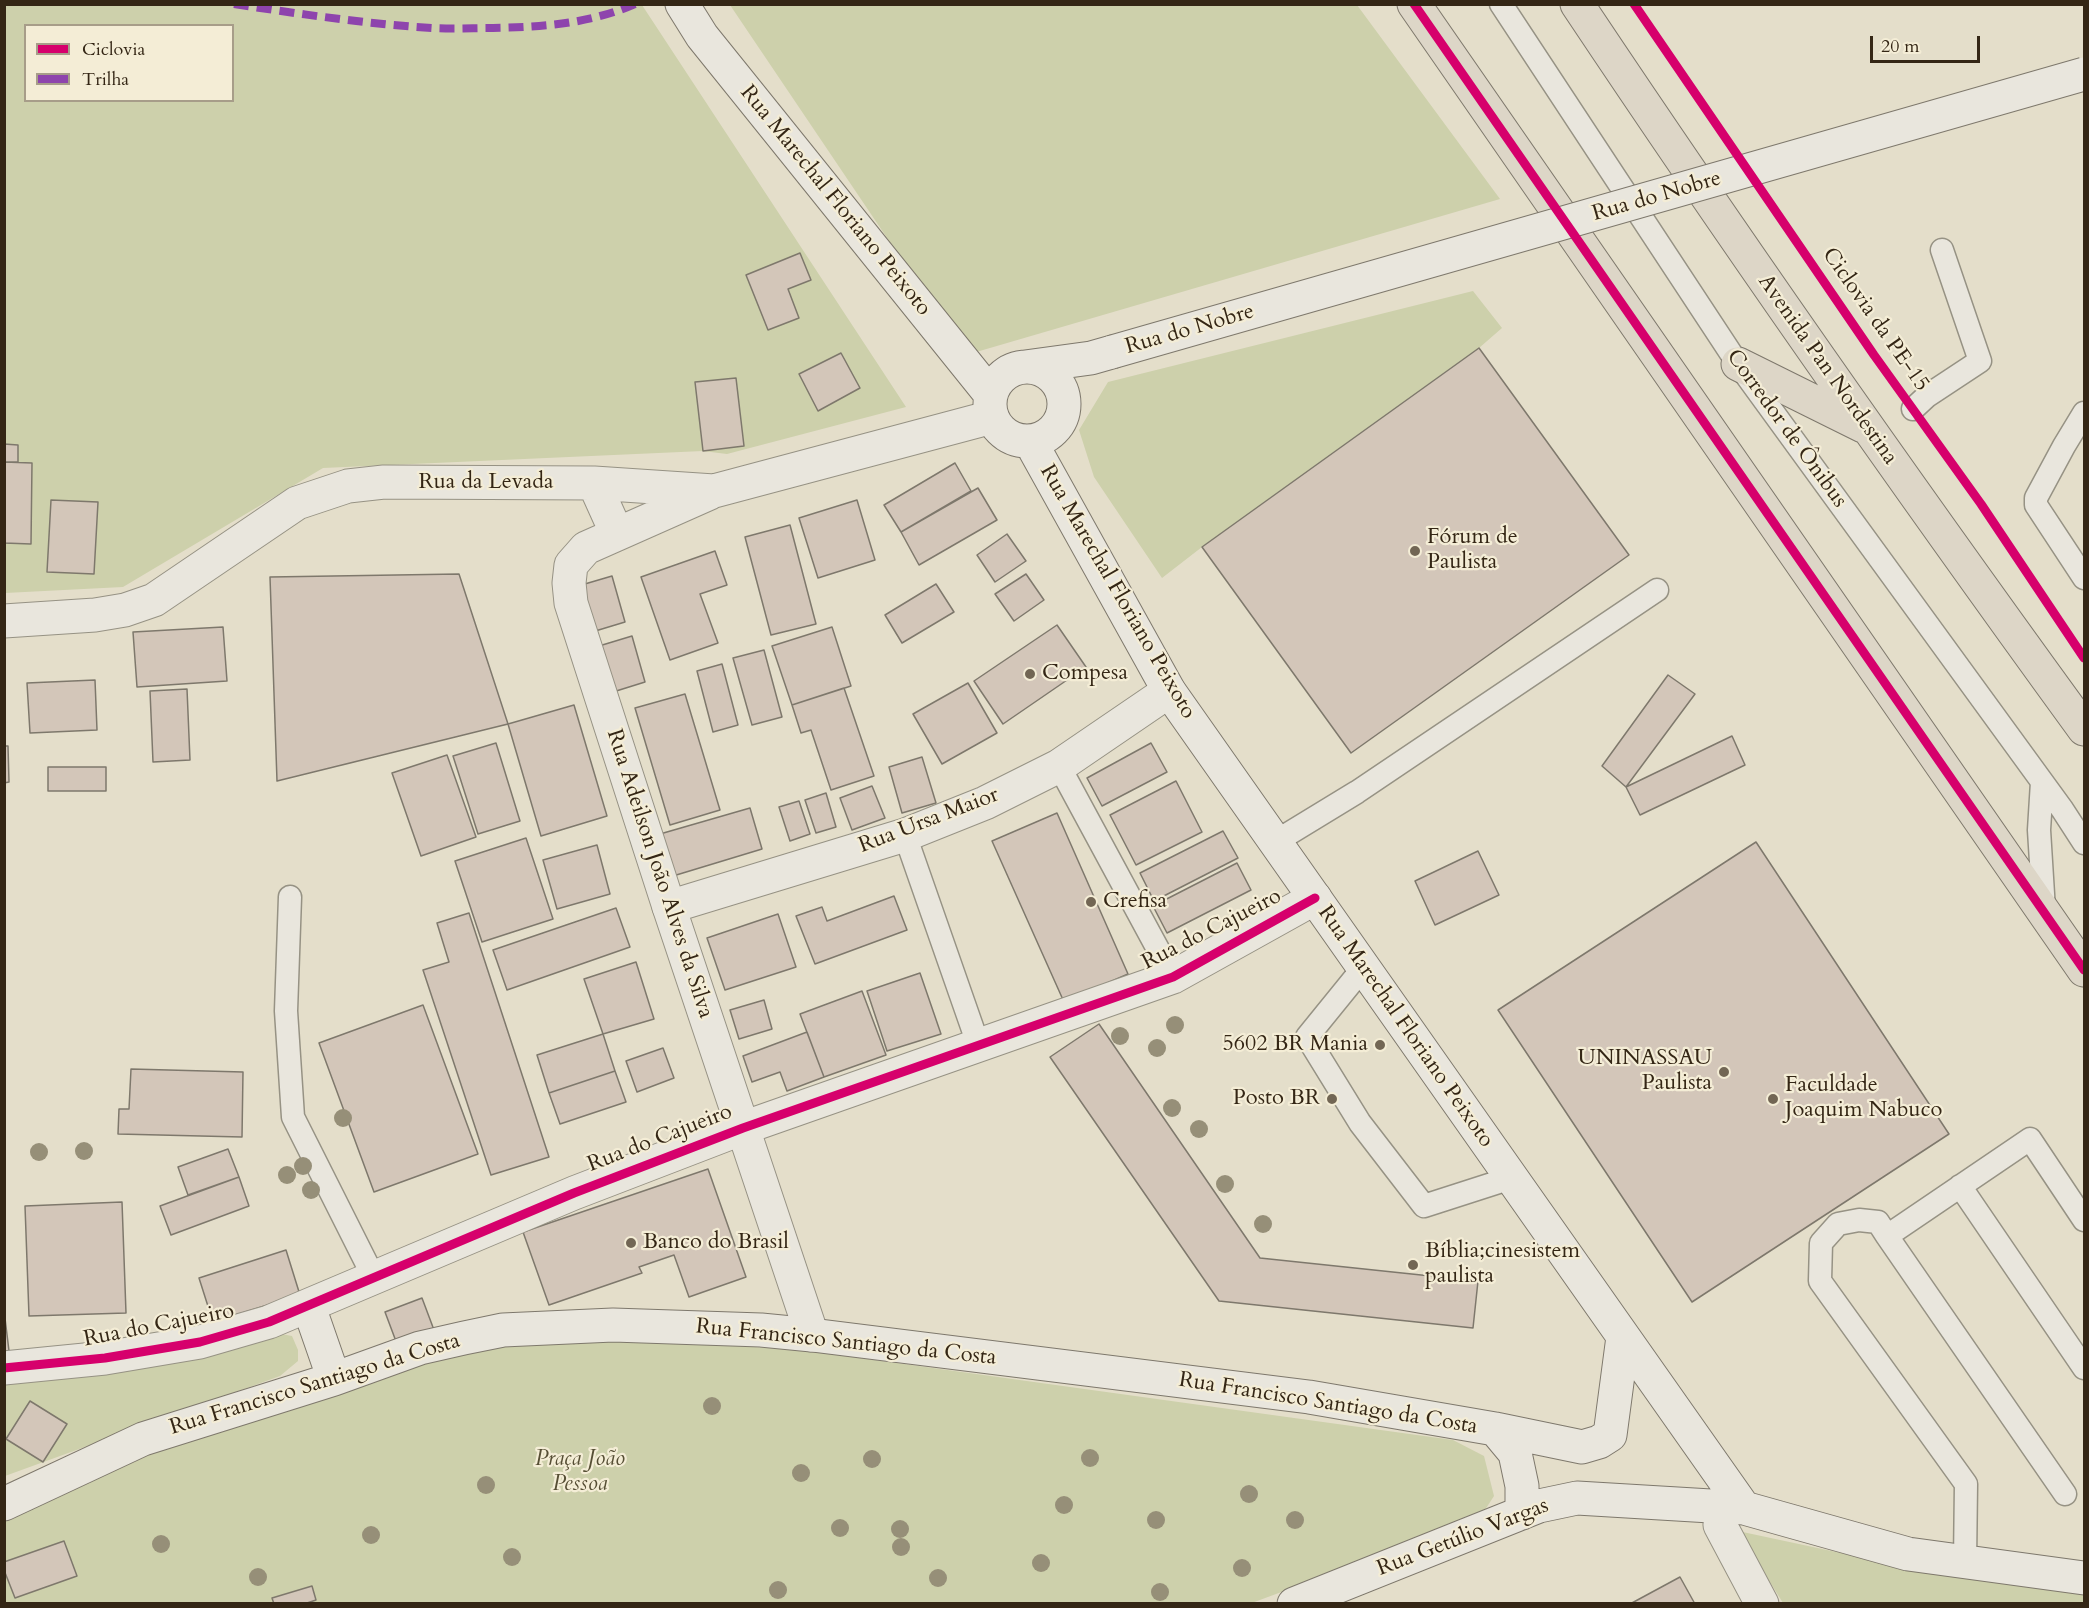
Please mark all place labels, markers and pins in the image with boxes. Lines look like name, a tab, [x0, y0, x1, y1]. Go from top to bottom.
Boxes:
place label: Fórum de Paulista	[1427, 525, 1518, 576]
marker: Fórum de Paulista	[1408, 544, 1422, 558]
place label: Compesa	[1042, 661, 1128, 687]
marker: Compesa	[1023, 667, 1037, 681]
place label: Crefisa	[1103, 889, 1167, 915]
marker: Crefisa	[1084, 895, 1098, 909]
place label: 5602 BR Mania	[1222, 1032, 1368, 1058]
marker: 5602 BR Mania	[1373, 1038, 1387, 1052]
place label: UNINASSAU Paulista	[1578, 1046, 1712, 1098]
marker: UNINASSAU Paulista	[1717, 1065, 1731, 1079]
place label: Faculdade Joaquim Nabuco	[1785, 1073, 1942, 1124]
place label: Posto BR	[1233, 1086, 1320, 1112]
marker: Posto BR	[1325, 1092, 1339, 1106]
marker: Faculdade Joaquim Nabuco	[1766, 1092, 1780, 1106]
place label: Banco do Brasil	[643, 1230, 789, 1256]
marker: Banco do Brasil	[624, 1236, 638, 1250]
place label: Bíblia;cinesistem paulista	[1425, 1239, 1580, 1290]
marker: Bíblia;cinesistem paulista	[1406, 1258, 1420, 1272]

